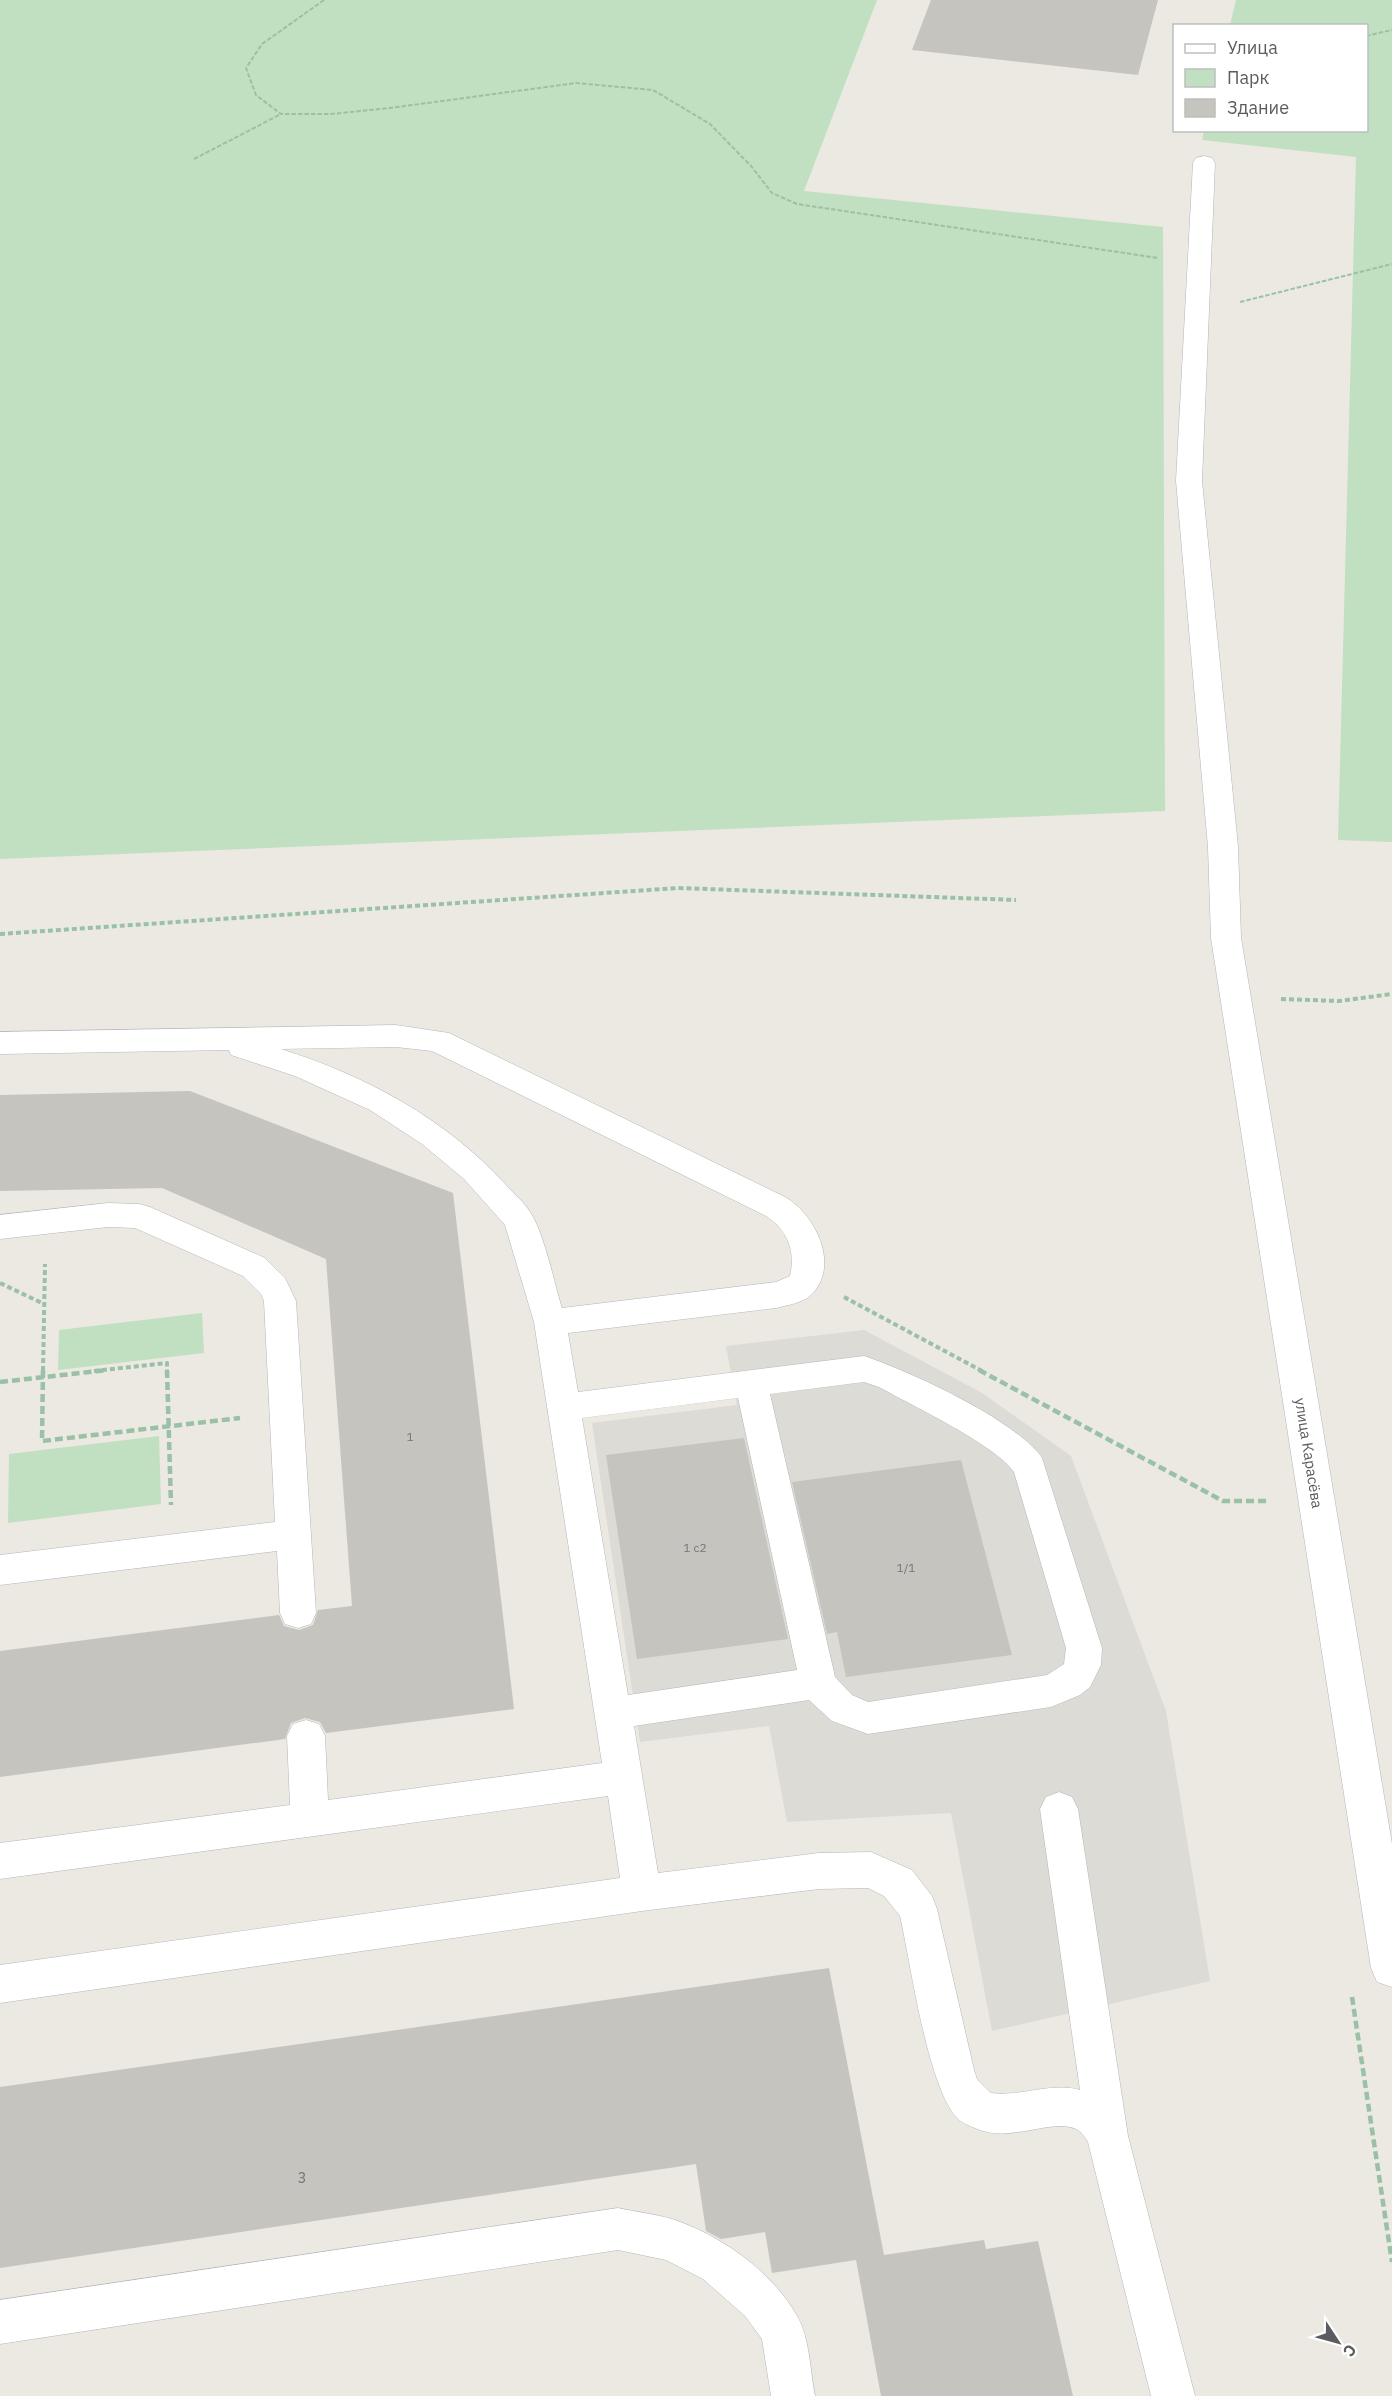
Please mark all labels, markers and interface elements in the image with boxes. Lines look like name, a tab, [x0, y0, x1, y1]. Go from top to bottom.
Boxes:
legend	[1173, 24, 1368, 132]
text: Улица	[1227, 36, 1278, 59]
text: Парк	[1227, 66, 1270, 89]
text: Здание	[1227, 96, 1289, 119]
street label: улица Карасёва	[1291, 1396, 1327, 1510]
house number: 1	[406, 1429, 414, 1444]
house number: 1 с2	[683, 1540, 707, 1555]
house number: 1/1	[897, 1560, 916, 1575]
house number: 3	[297, 2168, 307, 2187]
north arrow	[1308, 2312, 1368, 2372]
text: С	[1339, 2341, 1361, 2361]

